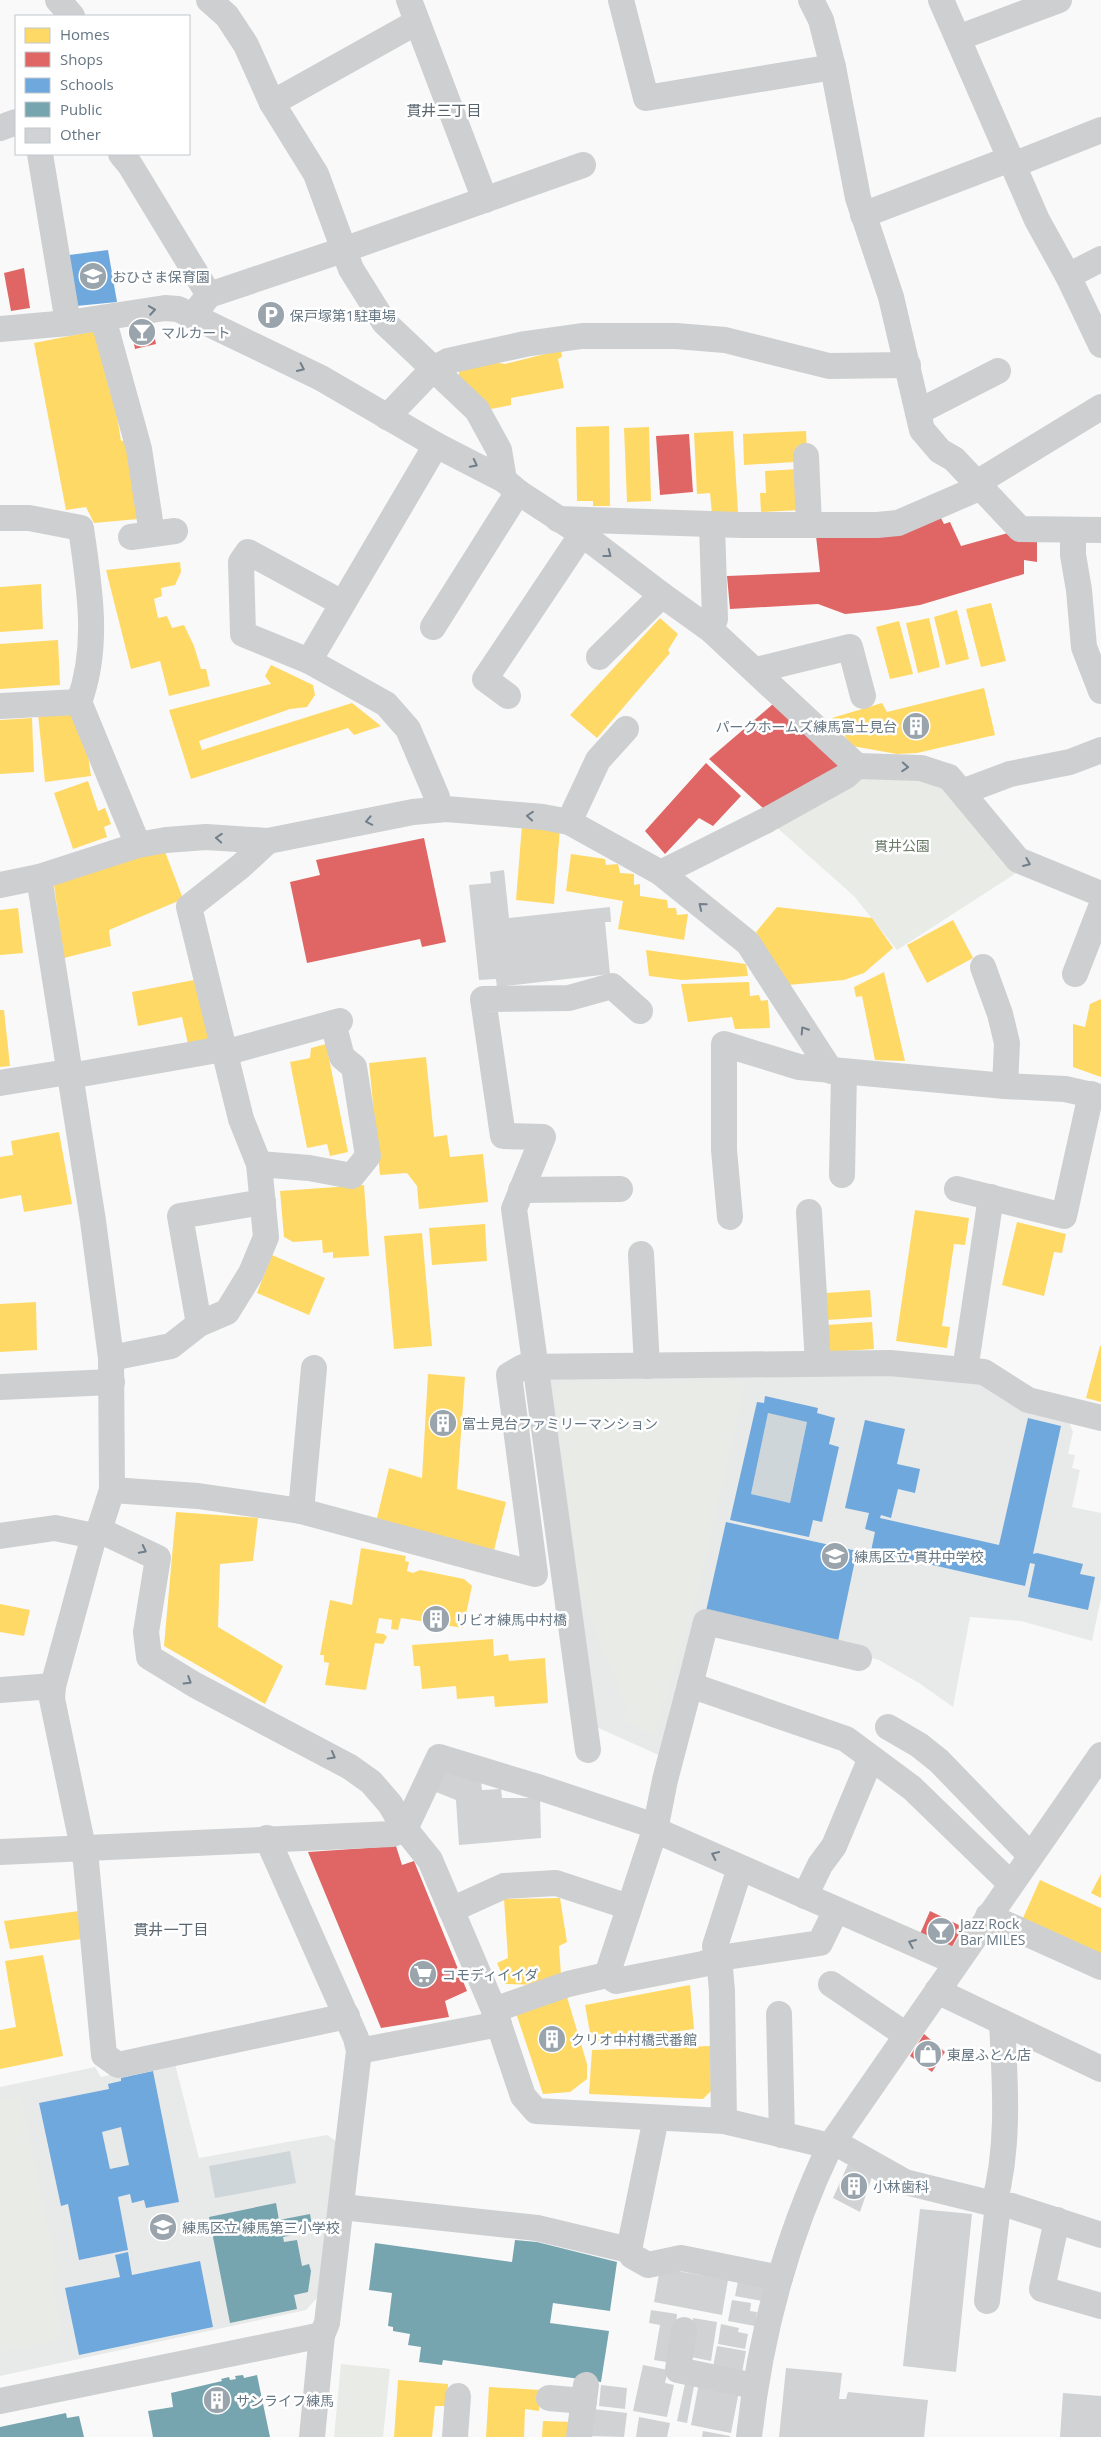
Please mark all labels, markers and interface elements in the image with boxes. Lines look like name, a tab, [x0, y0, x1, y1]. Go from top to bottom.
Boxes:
legend	[15, 15, 190, 155]
text: Homes	[60, 24, 110, 44]
text: Shops	[60, 49, 103, 69]
text: Schools	[60, 74, 114, 94]
text: Public	[60, 99, 102, 119]
district label: 貫井三丁目	[406, 100, 482, 120]
text: Other	[60, 124, 101, 144]
school or university icon: おひさま保育園	[78, 261, 108, 291]
place label: おひさま保育園	[112, 267, 210, 286]
parking icon: 保戸塚第1駐車場	[256, 300, 286, 330]
one-way arrow	[148, 305, 157, 315]
place label: 保戸塚第1駐車場	[290, 306, 396, 325]
bar icon: マルカート	[127, 317, 157, 347]
place label: マルカート	[161, 323, 231, 342]
one-way arrow	[296, 362, 305, 373]
one-way arrow	[469, 458, 478, 468]
one-way arrow	[602, 549, 611, 557]
building icon: パークホームズ練馬富士見台	[901, 711, 931, 741]
place label: パークホームズ練馬富士見台	[715, 717, 897, 736]
one-way arrow	[902, 762, 910, 773]
one-way arrow	[526, 811, 534, 822]
one-way arrow	[364, 815, 373, 825]
one-way arrow	[215, 832, 223, 843]
park label: 貫井公園	[874, 836, 930, 855]
one-way arrow	[1022, 857, 1031, 868]
one-way arrow	[699, 904, 708, 912]
one-way arrow	[801, 1026, 811, 1035]
building icon: 富士見台ファミリーマンション	[428, 1408, 458, 1438]
place label: 富士見台ファミリーマンション	[462, 1414, 658, 1433]
school or university icon: 練馬区立 貫井中学校	[820, 1541, 850, 1571]
one-way arrow	[138, 1544, 147, 1554]
place label: 練馬区立 貫井中学校	[854, 1547, 984, 1566]
building icon: リビオ練馬中村橋	[421, 1604, 451, 1634]
place label: リビオ練馬中村橋	[455, 1610, 567, 1629]
one-way arrow	[183, 1674, 192, 1684]
one-way arrow	[326, 1750, 335, 1760]
one-way arrow	[711, 1851, 720, 1862]
place label: Jazz Rock Bar MILES	[958, 1914, 1025, 1949]
bar icon: Jazz Rock Bar MILES	[926, 1916, 956, 1946]
district label: 貫井一丁目	[133, 1919, 209, 1939]
one-way arrow	[908, 1938, 917, 1949]
supermarket icon: コモディイイダ	[408, 1959, 438, 1989]
place label: コモディイイダ	[442, 1965, 538, 1984]
building icon: クリオ中村橋弐番館	[537, 2024, 567, 2054]
place label: クリオ中村橋弐番館	[571, 2030, 697, 2049]
shop icon: 東屋ふとん店	[913, 2039, 943, 2069]
place label: 東屋ふとん店	[947, 2045, 1031, 2064]
building icon: 小林歯科	[839, 2171, 869, 2201]
place label: 小林歯科	[873, 2177, 929, 2196]
school or university icon: 練馬区立 練馬第三小学校	[148, 2212, 178, 2242]
place label: 練馬区立 練馬第三小学校	[182, 2218, 340, 2237]
building icon: サンライフ練馬	[202, 2385, 232, 2415]
place label: サンライフ練馬	[236, 2391, 334, 2410]

